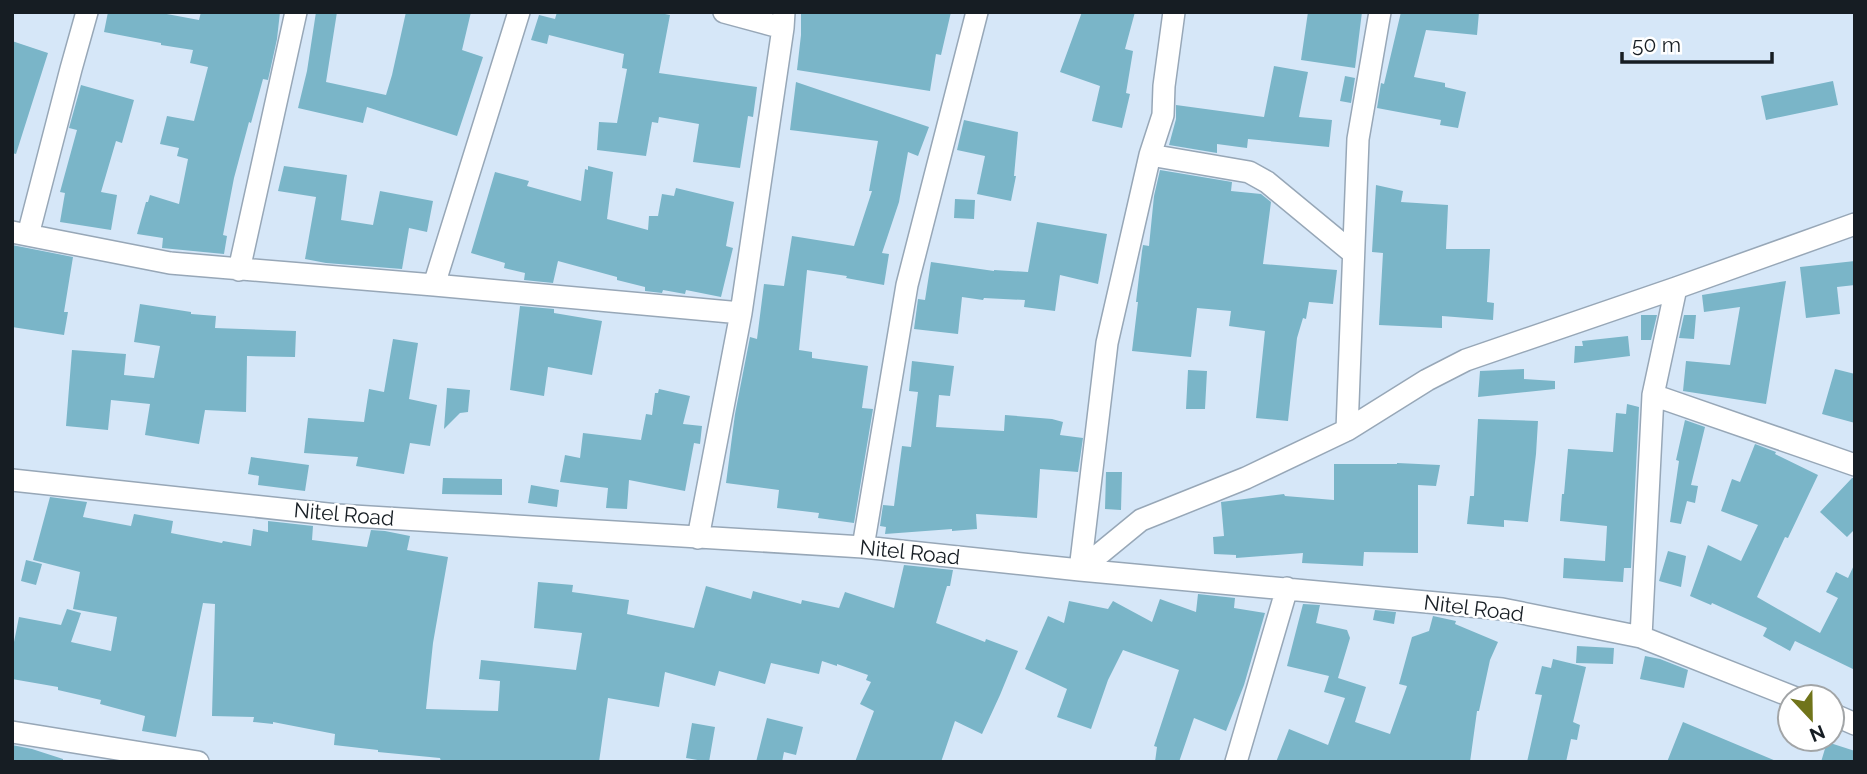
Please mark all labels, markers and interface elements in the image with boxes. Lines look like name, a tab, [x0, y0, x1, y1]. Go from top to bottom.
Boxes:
scale bar	[1622, 21, 1772, 65]
text: 50 m	[1632, 32, 1681, 57]
street label: Nitel Road	[293, 497, 395, 531]
street label: Nitel Road	[859, 534, 961, 570]
street label: Nitel Road	[1422, 589, 1526, 627]
north arrow	[1776, 683, 1846, 753]
text: N	[1807, 721, 1828, 747]

